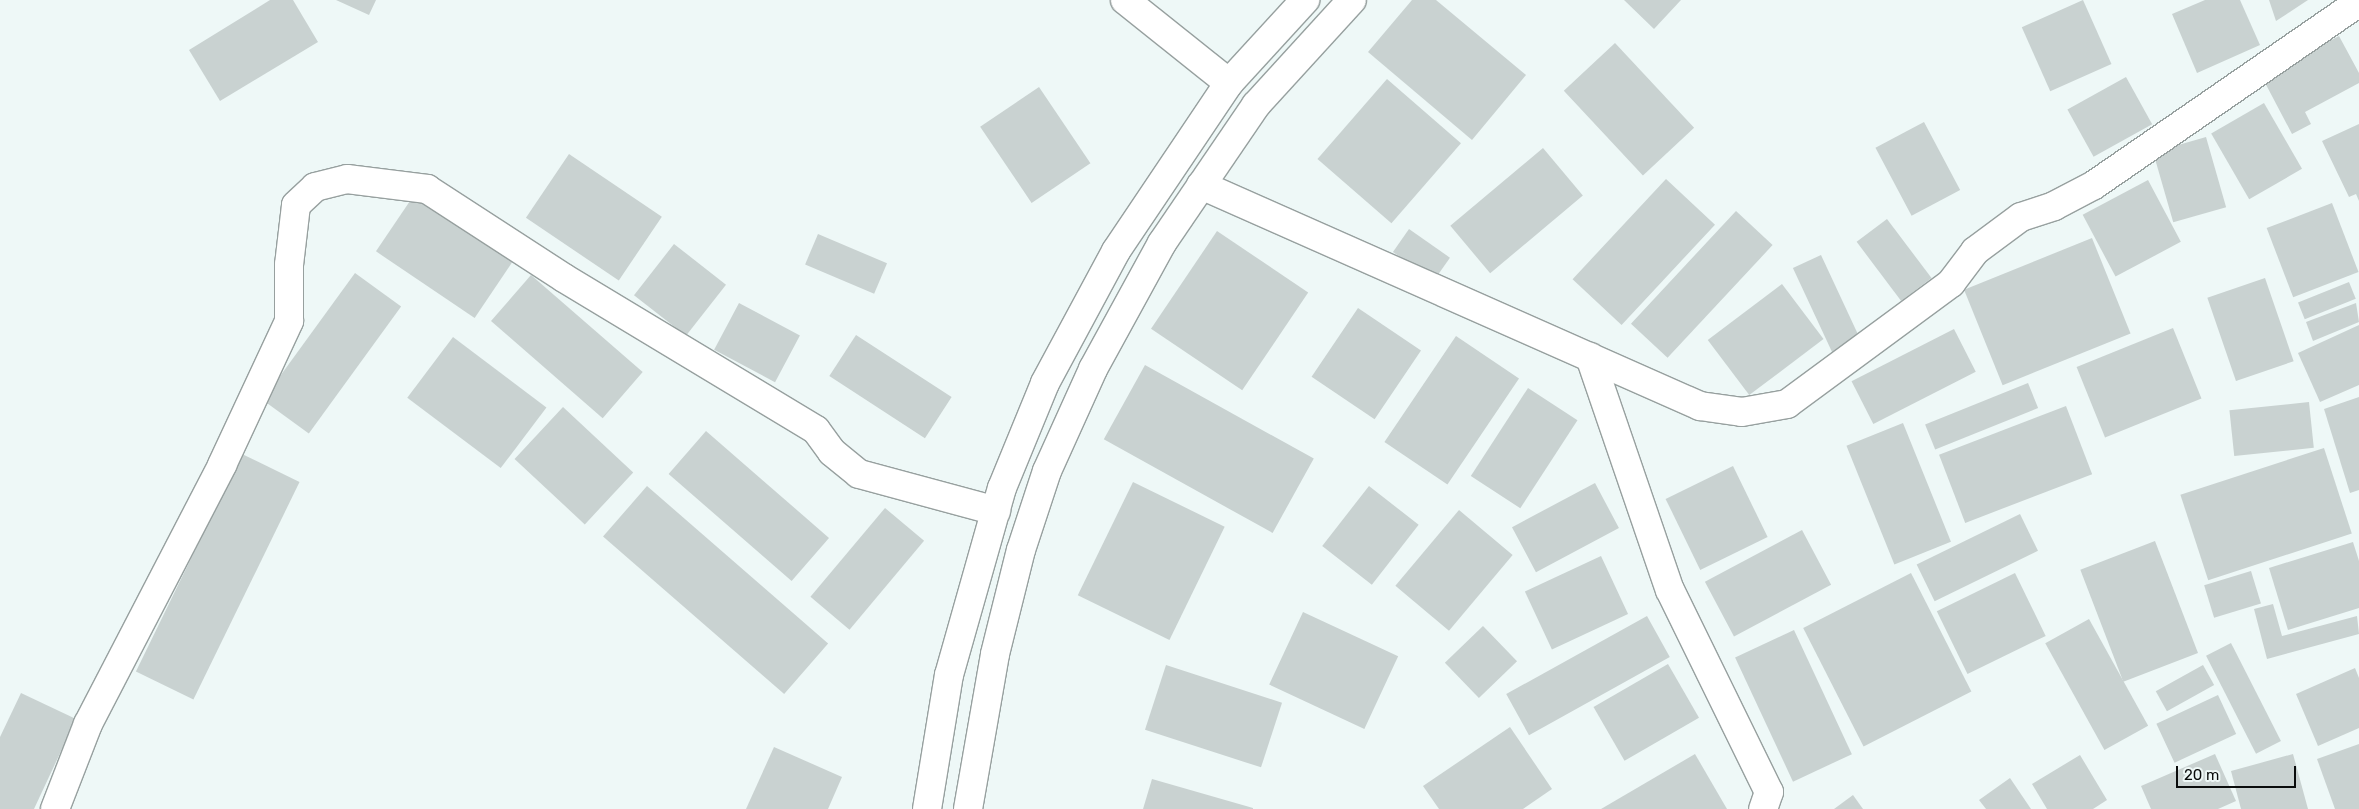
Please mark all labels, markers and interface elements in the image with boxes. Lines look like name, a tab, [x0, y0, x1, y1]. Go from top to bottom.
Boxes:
scale bar	[2179, 756, 2299, 788]
text: 20 m	[2184, 766, 2219, 784]

